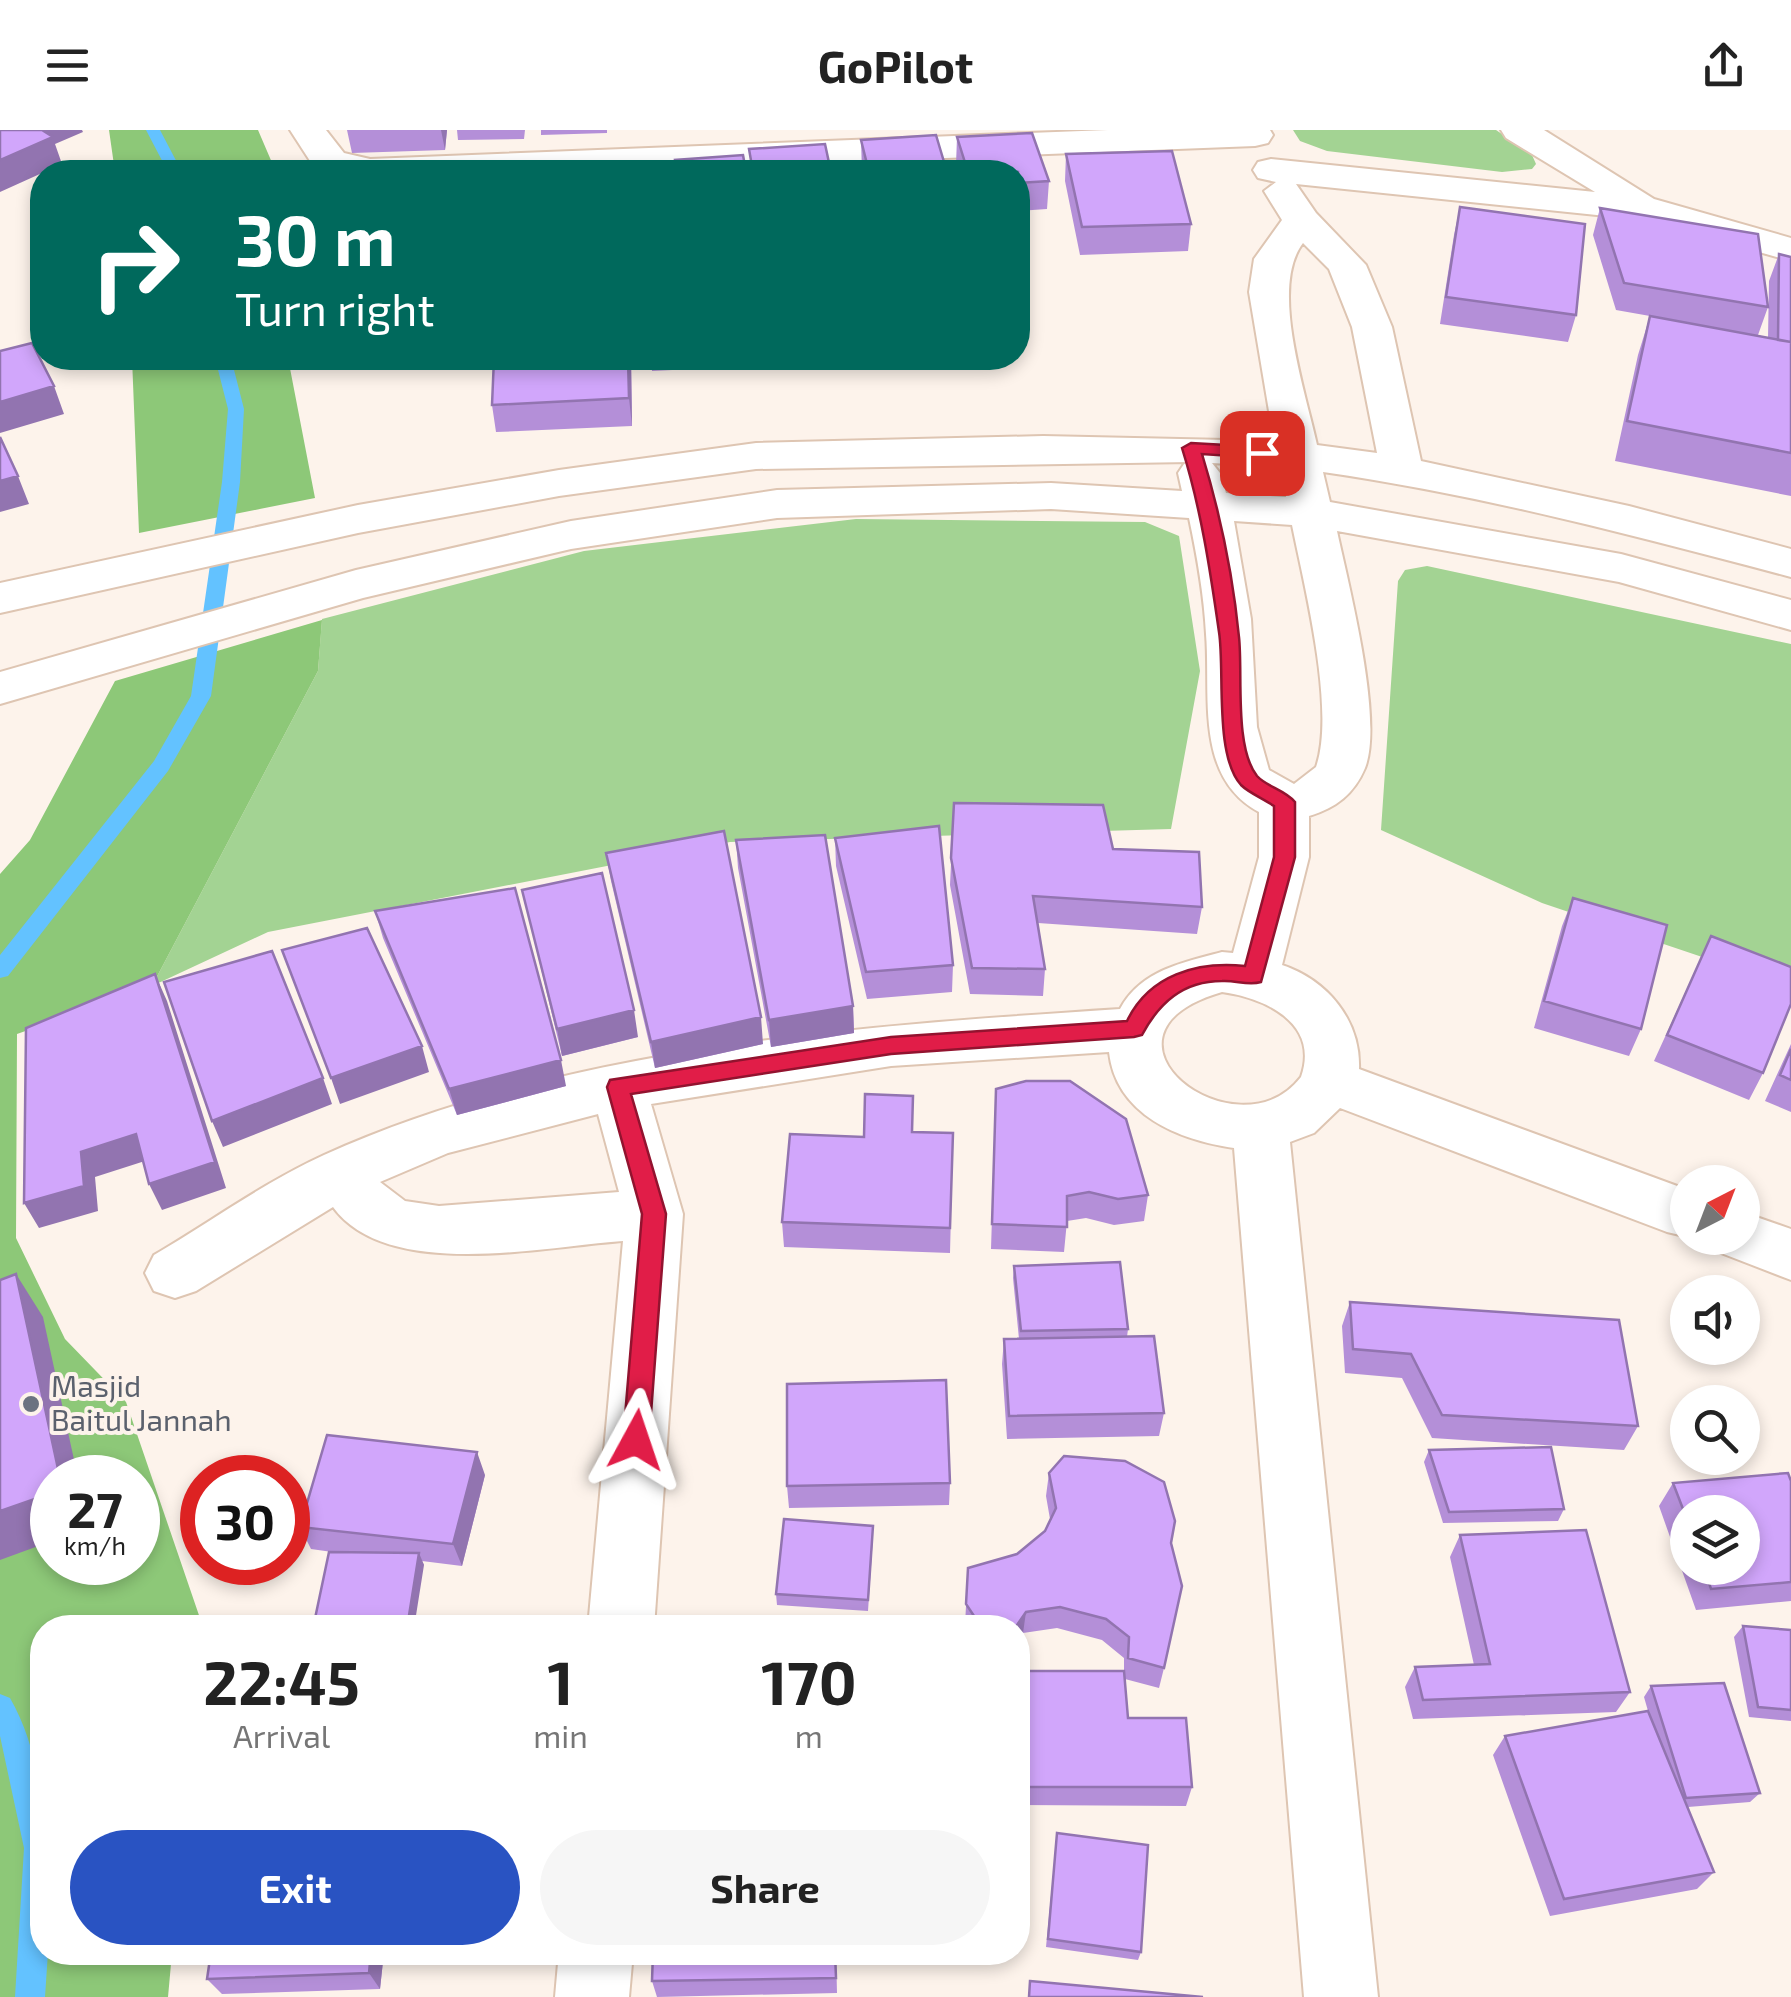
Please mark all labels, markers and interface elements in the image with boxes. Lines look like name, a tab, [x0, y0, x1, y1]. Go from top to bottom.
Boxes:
icon: menu	[40, 38, 95, 93]
text: GoPilot	[818, 38, 973, 92]
icon: share	[1696, 38, 1751, 93]
text: 30 m	[235, 196, 396, 280]
icon: right	[70, 200, 200, 330]
text: Turn right	[235, 281, 435, 335]
pin	[1220, 411, 1305, 496]
icon: arrive	[1235, 426, 1290, 481]
north arrow	[1670, 1165, 1760, 1255]
map controls	[1670, 1165, 1760, 1585]
button: sound	[1670, 1275, 1760, 1365]
place label: Masjid Baitul Jannah	[51, 1367, 232, 1437]
button: search	[1670, 1385, 1760, 1475]
position arrow	[584, 1388, 688, 1492]
marker: Masjid Baitul Jannah	[20, 1393, 42, 1415]
speed limit sign: 30	[180, 1455, 310, 1585]
text: 27	[67, 1478, 123, 1538]
button: layers	[1670, 1495, 1760, 1585]
text: km/h	[64, 1530, 126, 1560]
text: 22:45	[203, 1645, 360, 1717]
text: 1	[548, 1645, 573, 1717]
text: 170	[761, 1645, 857, 1717]
text: Arrival	[233, 1716, 330, 1754]
text: min	[533, 1716, 588, 1754]
text: m	[795, 1716, 823, 1754]
button: Exit	[70, 1830, 520, 1945]
button: Share	[540, 1830, 990, 1945]

